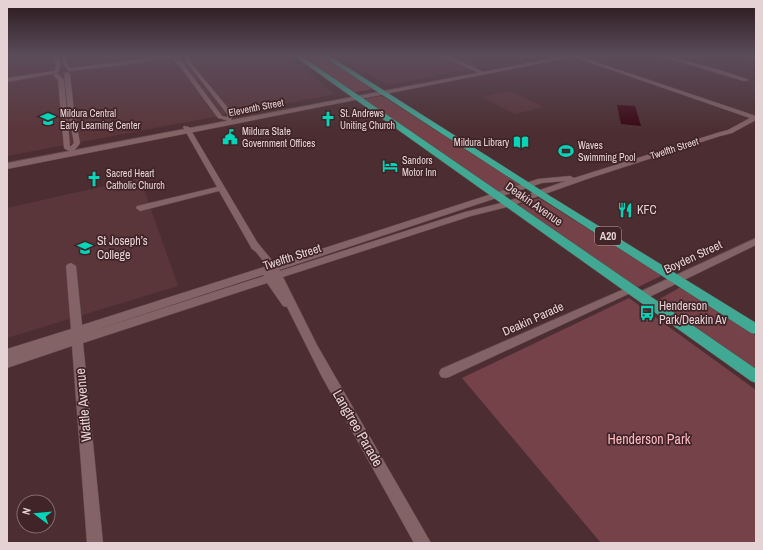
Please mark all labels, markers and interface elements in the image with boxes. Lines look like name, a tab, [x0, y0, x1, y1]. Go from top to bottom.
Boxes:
street label: Eleventh Street	[227, 96, 286, 119]
place label: Mildura Central Early Learning Center	[60, 107, 140, 132]
place label: St. Andrews Uniting Church	[340, 107, 395, 132]
school or university icon: Mildura Central Early Learning Center	[39, 110, 57, 128]
church icon: St. Andrews Uniting Church	[319, 110, 337, 128]
place label: Mildura State Government Offices	[242, 125, 315, 150]
public building icon: Mildura State Government Offices	[221, 128, 239, 146]
library icon: Mildura Library	[512, 133, 530, 151]
street label: Twelfth Street	[648, 134, 701, 162]
place label: Mildura Library	[454, 136, 510, 149]
place label: Waves Swimming Pool	[578, 139, 636, 164]
sports icon: Waves Swimming Pool	[557, 142, 575, 160]
place label: Sandors Motor Inn	[402, 154, 437, 179]
hotel icon: Sandors Motor Inn	[381, 157, 399, 175]
place label: Sacred Heart Catholic Church	[106, 167, 165, 192]
church icon: Sacred Heart Catholic Church	[85, 170, 103, 188]
street label: Deakin Avenue	[502, 178, 566, 230]
restaurant icon: KFC	[616, 201, 634, 219]
place label: KFC	[637, 202, 657, 218]
road number: A20	[595, 227, 621, 245]
place label: St Joseph’s College	[97, 233, 148, 263]
street label: Boyden Street	[661, 236, 725, 277]
school or university icon: St Joseph’s College	[76, 239, 94, 257]
street label: Twelfth Street	[261, 240, 323, 274]
street label: Deakin Parade	[500, 298, 566, 340]
place label: Henderson Park/Deakin Av	[659, 298, 727, 328]
bus stop icon: Henderson Park/Deakin Av	[638, 304, 656, 322]
street label: Wattle Avenue	[71, 368, 95, 442]
street label: Langtree Parade	[329, 386, 387, 470]
park label: Henderson Park	[608, 430, 691, 448]
north arrow	[16, 494, 56, 534]
text: N	[19, 506, 34, 516]

